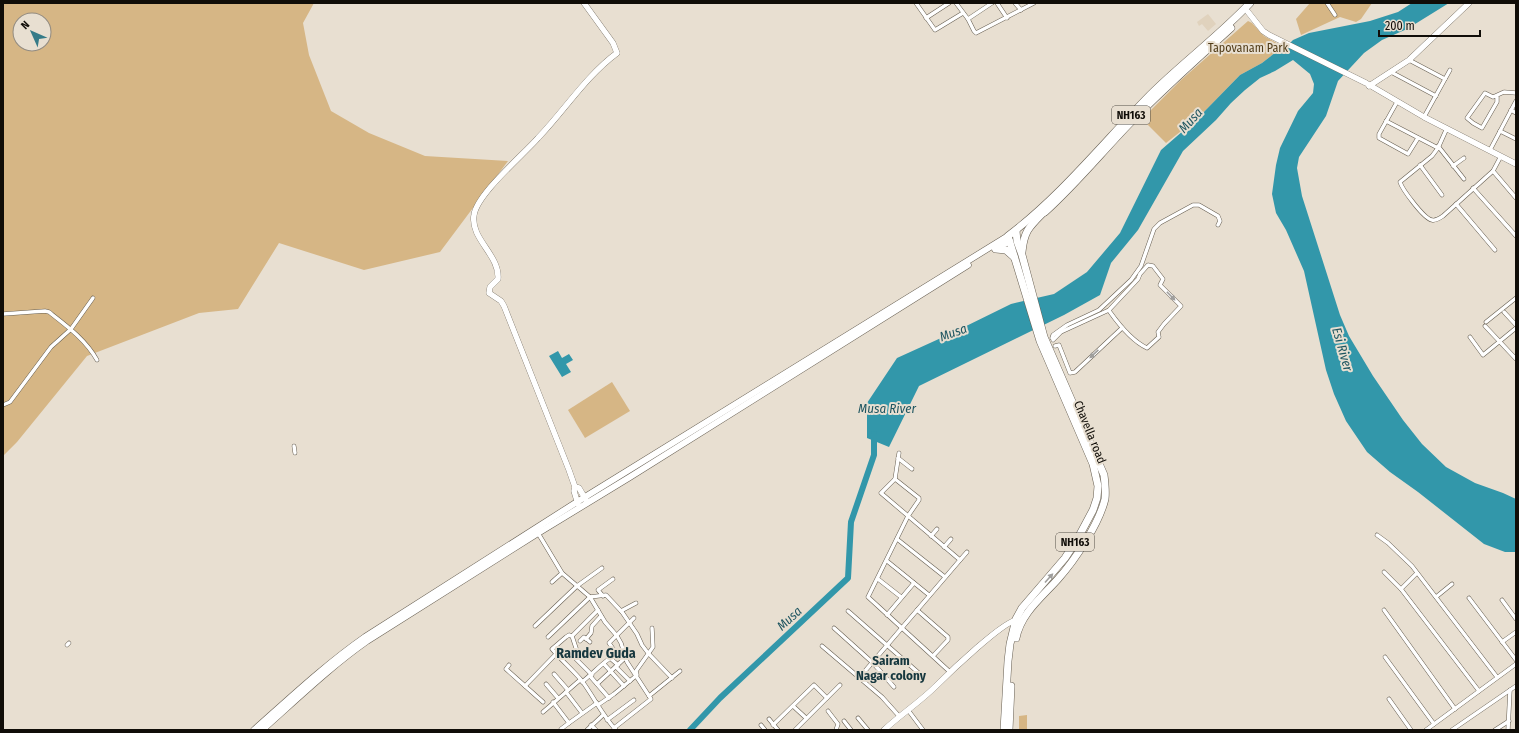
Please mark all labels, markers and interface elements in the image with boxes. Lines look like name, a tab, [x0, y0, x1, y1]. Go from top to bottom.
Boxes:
north arrow	[12, 12, 52, 52]
scale bar	[1379, 12, 1480, 38]
text: N	[18, 18, 32, 32]
text: 200 m	[1385, 19, 1415, 33]
park label: Tapovanam Park	[1208, 41, 1288, 55]
water label: Musa	[1175, 105, 1206, 136]
road number: NH163	[1112, 106, 1150, 124]
one-way arrow	[1166, 291, 1176, 301]
water label: Musa	[937, 321, 969, 344]
water label: Esi River	[1329, 326, 1356, 373]
one-way arrow	[1089, 350, 1099, 359]
street label: Chavella road	[1071, 399, 1109, 465]
water label: Musa River	[858, 401, 916, 416]
road number: NH163	[1056, 533, 1094, 551]
one-way arrow	[1045, 573, 1054, 583]
water label: Musa	[774, 603, 805, 633]
district label: Ramdev Guda	[556, 645, 636, 662]
district label: Sairam Nagar colony	[856, 653, 927, 683]

